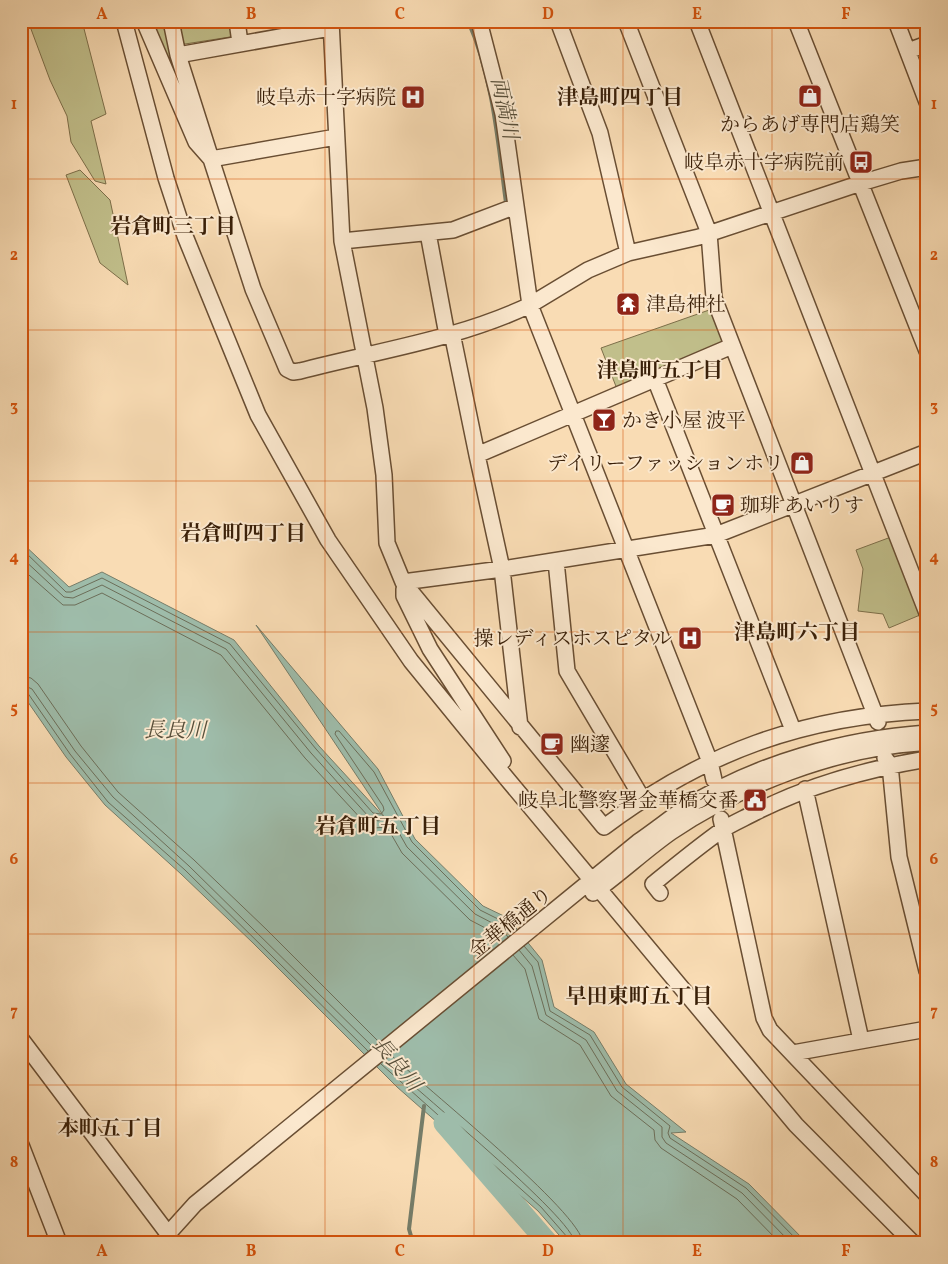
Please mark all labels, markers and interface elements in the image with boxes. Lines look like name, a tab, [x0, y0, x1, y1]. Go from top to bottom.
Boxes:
text: A	[96, 4, 108, 26]
text: B	[246, 4, 257, 26]
text: C	[395, 4, 405, 26]
text: D	[542, 4, 554, 26]
text: E	[692, 4, 702, 26]
text: F	[841, 4, 851, 26]
water label: 両満川	[483, 74, 525, 144]
shop icon: からあげ専門店鶏笑	[797, 83, 823, 109]
hospital icon: 岐阜赤十字病院	[400, 84, 426, 110]
district label: 津島町四丁目	[557, 84, 683, 113]
place label: 岐阜赤十字病院	[256, 85, 396, 113]
text: 1	[11, 94, 17, 116]
text: 1	[931, 94, 937, 116]
place label: からあげ専門店鶏笑	[720, 112, 900, 140]
bus stop icon: 岐阜赤十字病院前	[848, 149, 874, 175]
place label: 岐阜赤十字病院前	[684, 150, 844, 178]
district label: 岩倉町三丁目	[110, 213, 236, 242]
text: 2	[10, 245, 18, 267]
text: 2	[930, 245, 938, 267]
temple icon: 津島神社	[615, 291, 641, 317]
place label: 津島神社	[646, 292, 726, 320]
district label: 津島町五丁目	[597, 357, 723, 386]
text: 3	[10, 396, 18, 418]
text: 3	[930, 396, 938, 418]
bar icon: かき小屋 波平	[591, 407, 617, 433]
place label: かき小屋 波平	[622, 408, 746, 436]
shop icon: デイリーファッションホリ	[789, 450, 815, 476]
place label: デイリーファッションホリ	[547, 451, 784, 479]
cafe icon: 珈琲 あいりす	[710, 492, 736, 518]
place label: 珈琲 あいりす	[740, 493, 864, 521]
district label: 岩倉町四丁目	[180, 520, 306, 549]
text: 4	[9, 547, 19, 569]
text: 4	[929, 547, 939, 569]
district label: 津島町六丁目	[734, 619, 860, 648]
hospital icon: 操レディスホスピタル	[677, 625, 703, 651]
place label: 操レディスホスピタル	[474, 626, 672, 654]
text: 5	[10, 698, 18, 720]
text: 5	[930, 698, 938, 720]
water label: 長良川	[144, 717, 208, 746]
cafe icon: 幽邃	[539, 731, 565, 757]
place label: 幽邃	[570, 732, 610, 760]
public building icon: 岐阜北警察署金華橋交番	[742, 787, 768, 813]
place label: 岐阜北警察署金華橋交番	[518, 788, 738, 816]
district label: 岩倉町五丁目	[315, 813, 441, 842]
text: 6	[10, 849, 19, 871]
text: 6	[930, 849, 939, 871]
street label: 金華橋通り	[464, 881, 559, 966]
district label: 早田東町五丁目	[566, 983, 713, 1012]
text: 7	[10, 1001, 18, 1023]
text: 7	[930, 1001, 938, 1023]
water label: 長良川	[364, 1032, 428, 1100]
district label: 本町五丁目	[58, 1115, 163, 1144]
text: 8	[10, 1152, 18, 1174]
text: 8	[930, 1152, 938, 1174]
text: A	[96, 1241, 108, 1263]
text: B	[246, 1241, 257, 1263]
text: C	[395, 1241, 405, 1263]
text: D	[542, 1241, 554, 1263]
text: E	[692, 1241, 702, 1263]
text: F	[841, 1241, 851, 1263]

